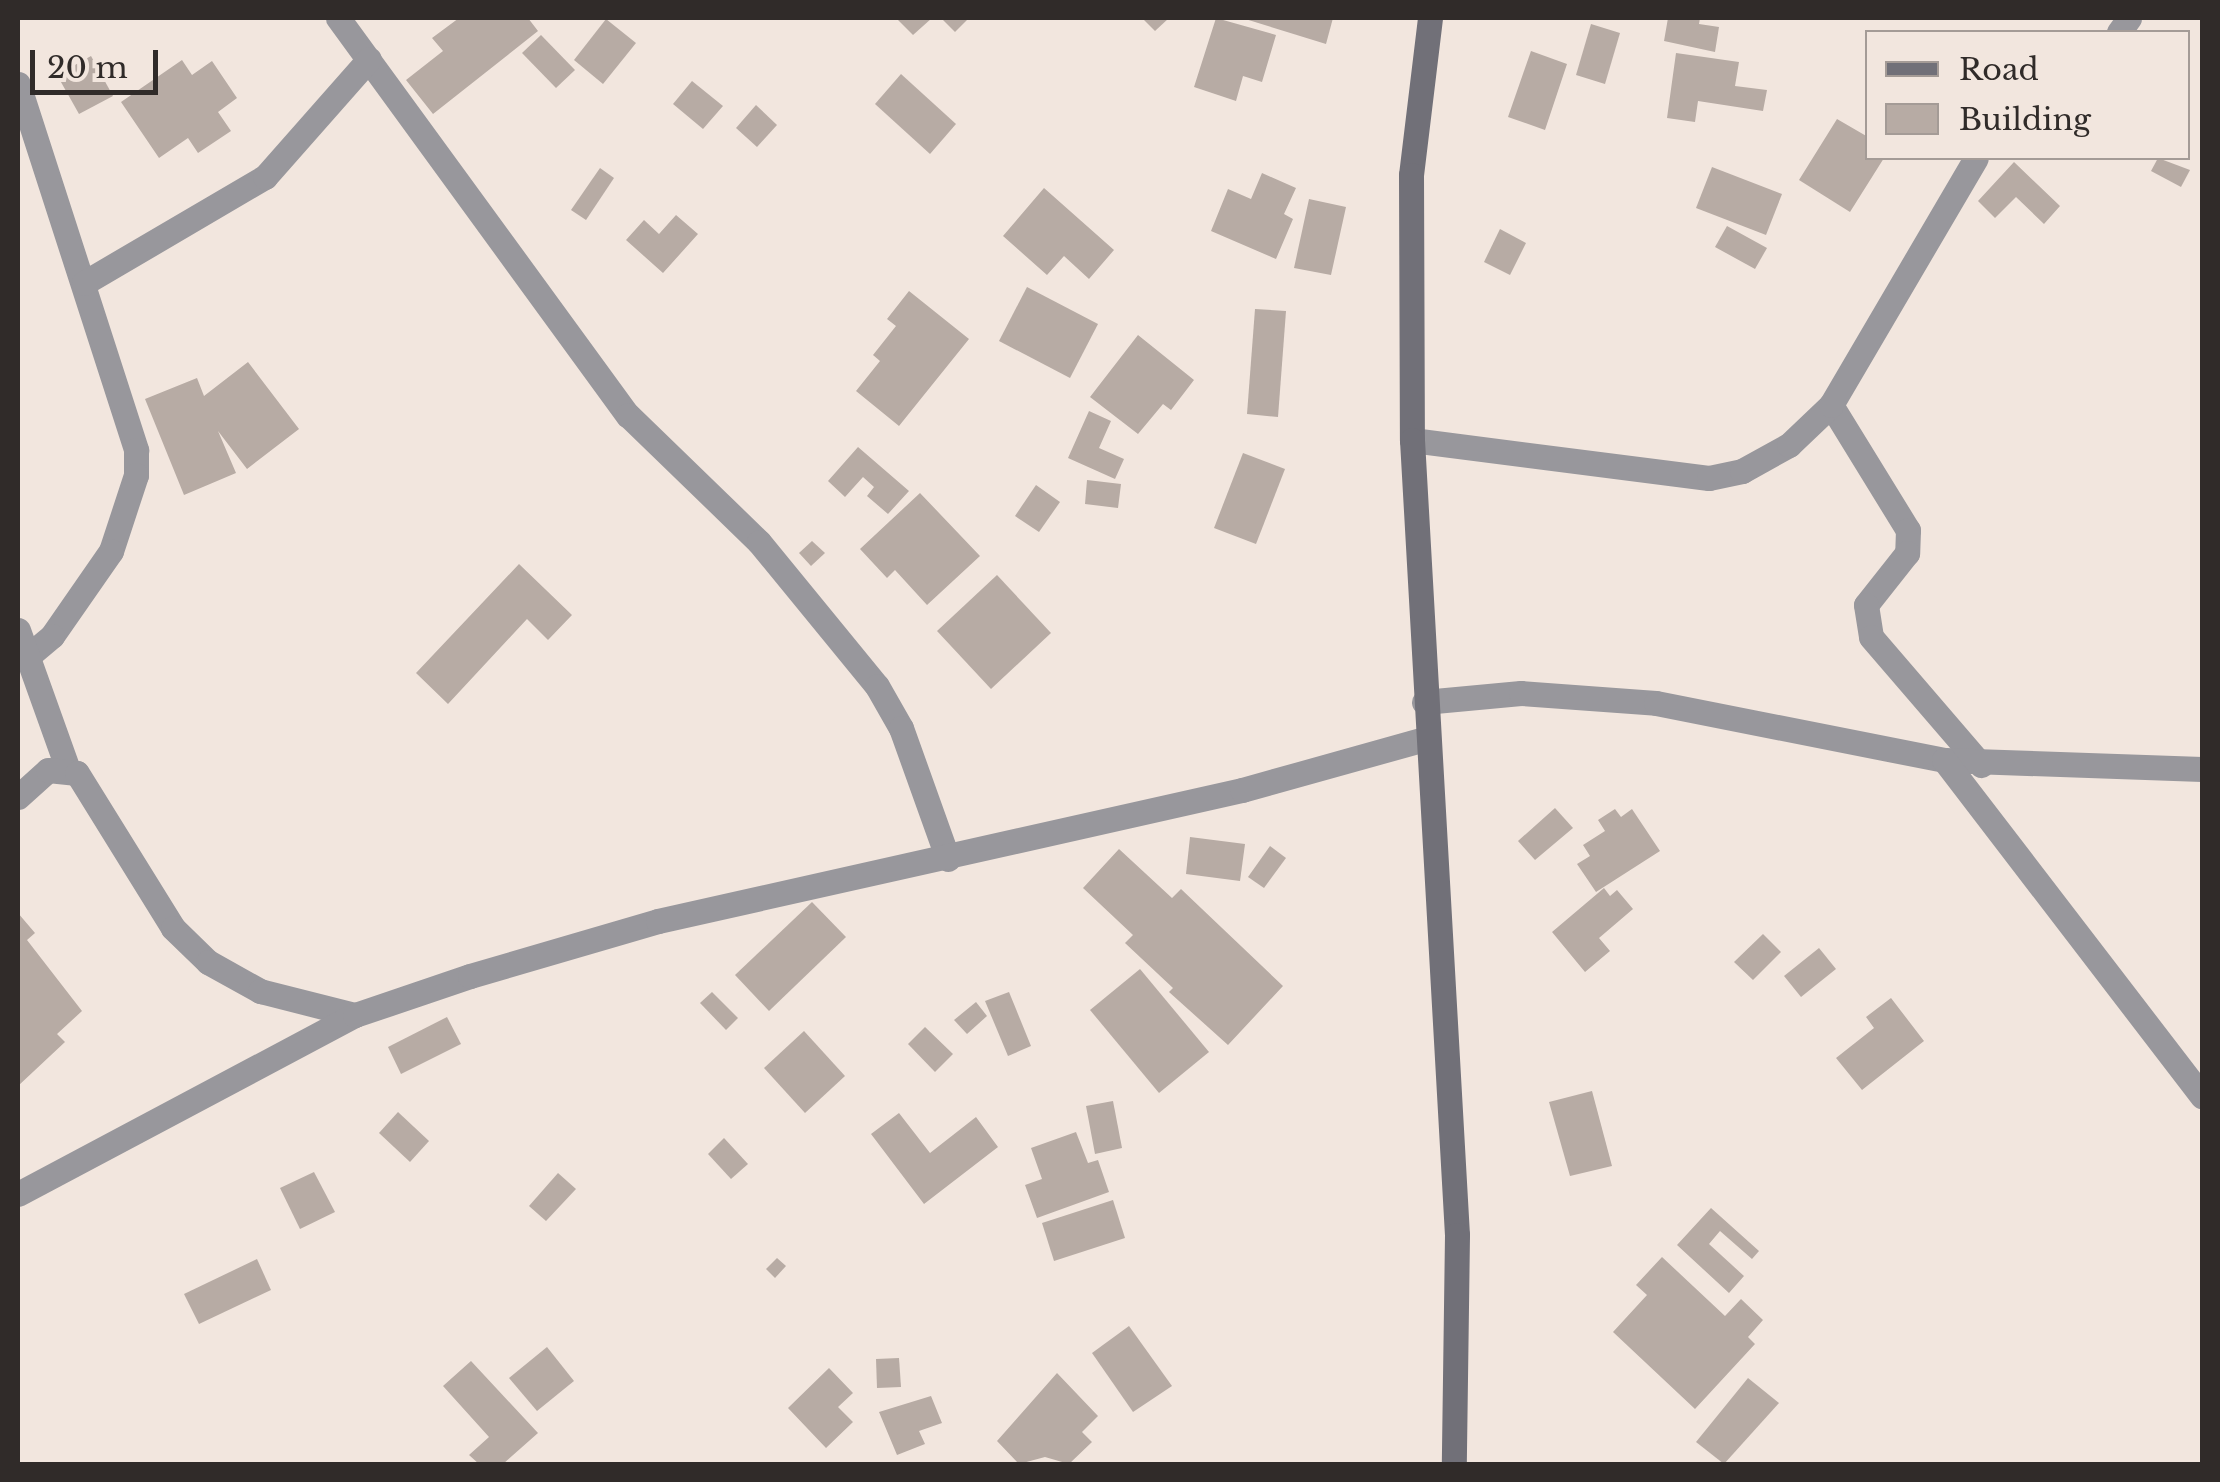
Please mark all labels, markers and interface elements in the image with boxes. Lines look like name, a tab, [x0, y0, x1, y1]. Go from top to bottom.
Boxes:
scale bar	[35, 30, 162, 92]
legend	[1865, 30, 2190, 160]
text: 20 m	[47, 49, 128, 86]
text: Road	[1959, 51, 2039, 88]
text: Building	[1959, 101, 2091, 138]

